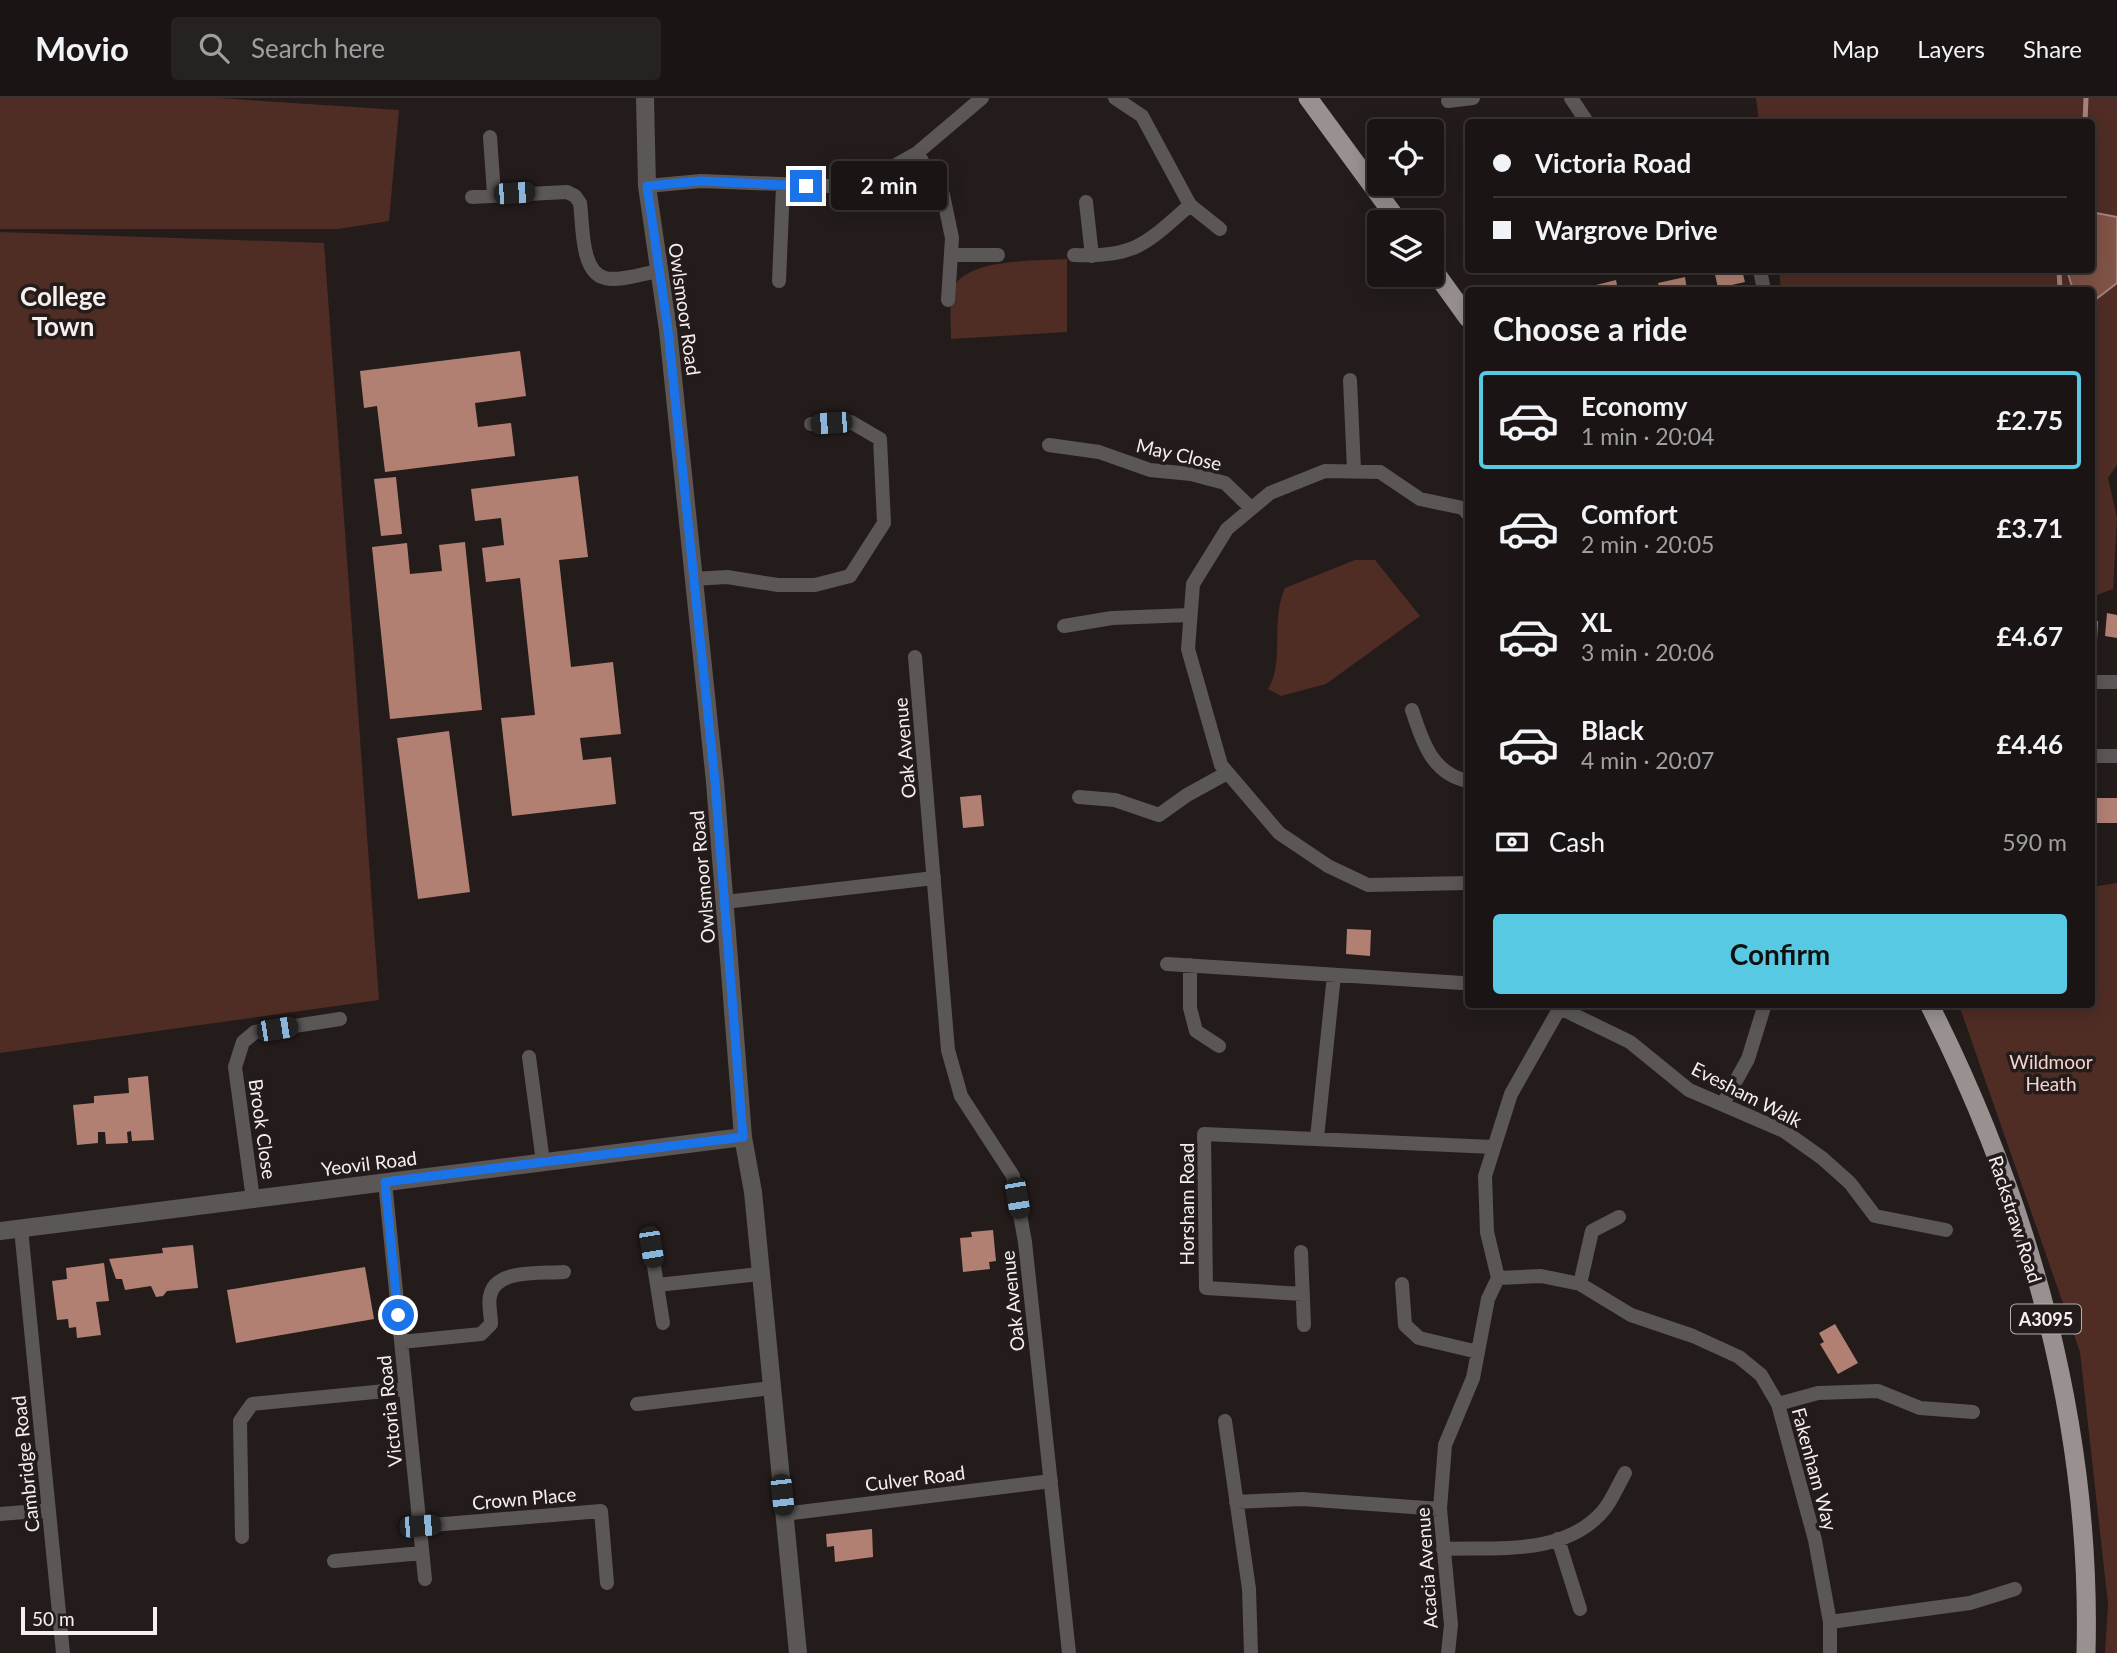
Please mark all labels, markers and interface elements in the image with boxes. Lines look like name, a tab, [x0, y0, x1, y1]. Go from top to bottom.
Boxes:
search box	[171, 17, 661, 80]
text: Movio	[35, 28, 129, 68]
icon: search	[195, 29, 233, 67]
text: Search here	[251, 32, 385, 64]
text: Map	[1832, 34, 1879, 63]
text: Layers	[1917, 34, 1985, 63]
text: Share	[2023, 34, 2082, 63]
map controls	[1367, 119, 1444, 287]
button: locate	[1367, 119, 1444, 196]
text: Victoria Road	[1535, 147, 1691, 179]
callout: 2 min	[830, 162, 946, 210]
route end	[790, 170, 822, 202]
text: 2 min	[860, 171, 918, 199]
car	[493, 181, 536, 205]
button: layers	[1367, 210, 1444, 287]
text: Wargrove Drive	[1535, 214, 1718, 246]
street label: Owlsmoor Road	[664, 241, 706, 377]
district label: College Town	[20, 280, 106, 342]
text: Choose a ride	[1493, 309, 1687, 348]
icon: car	[1497, 389, 1560, 452]
text: Economy	[1581, 390, 1687, 422]
text: £2.75	[1997, 404, 2063, 436]
car	[810, 411, 853, 435]
text: 1 min · 20:04	[1581, 422, 1714, 450]
street label: May Close	[1134, 433, 1224, 475]
icon: car	[1497, 497, 1560, 560]
text: Comfort	[1581, 498, 1678, 530]
text: £3.71	[1997, 512, 2063, 544]
text: 2 min · 20:05	[1581, 530, 1714, 558]
icon: car	[1497, 605, 1560, 668]
text: XL	[1581, 606, 1612, 638]
text: £4.67	[1997, 620, 2063, 652]
text: 3 min · 20:06	[1581, 638, 1714, 666]
street label: Oak Avenue	[888, 697, 920, 799]
icon: car	[1497, 713, 1560, 776]
text: Black	[1581, 714, 1644, 746]
text: £4.46	[1997, 728, 2063, 760]
text: 4 min · 20:07	[1581, 746, 1714, 774]
street label: Owlsmoor Road	[685, 809, 719, 945]
icon: cash	[1493, 823, 1531, 861]
text: Cash	[1549, 826, 1605, 858]
text: 590 m	[2002, 828, 2067, 856]
button: Confirm	[1493, 914, 2067, 994]
car	[255, 1015, 300, 1043]
park label: Wildmoor Heath	[2009, 1050, 2093, 1095]
street label: Evesham Walk	[1688, 1056, 1806, 1132]
street label: Brook Close	[245, 1077, 281, 1181]
street label: Horsham Road	[1175, 1143, 1198, 1265]
street label: Yeovil Road	[320, 1146, 418, 1180]
street label: Rackstraw Road	[1985, 1152, 2047, 1286]
car	[1004, 1175, 1031, 1221]
car	[638, 1225, 665, 1269]
street label: Oak Avenue	[995, 1249, 1029, 1353]
route start	[382, 1299, 414, 1331]
road number: A3095	[2011, 1304, 2081, 1334]
street label: Victoria Road	[372, 1354, 406, 1468]
street label: Cambridge Road	[6, 1395, 44, 1533]
street label: Fakenham Way	[1788, 1405, 1843, 1533]
street label: Culver Road	[864, 1460, 966, 1496]
car	[770, 1473, 795, 1517]
street label: Crown Place	[471, 1482, 577, 1514]
street label: Acacia Avenue	[1410, 1507, 1442, 1629]
car	[399, 1514, 442, 1538]
scale bar	[21, 1604, 158, 1636]
text: 50 m	[32, 1607, 75, 1630]

